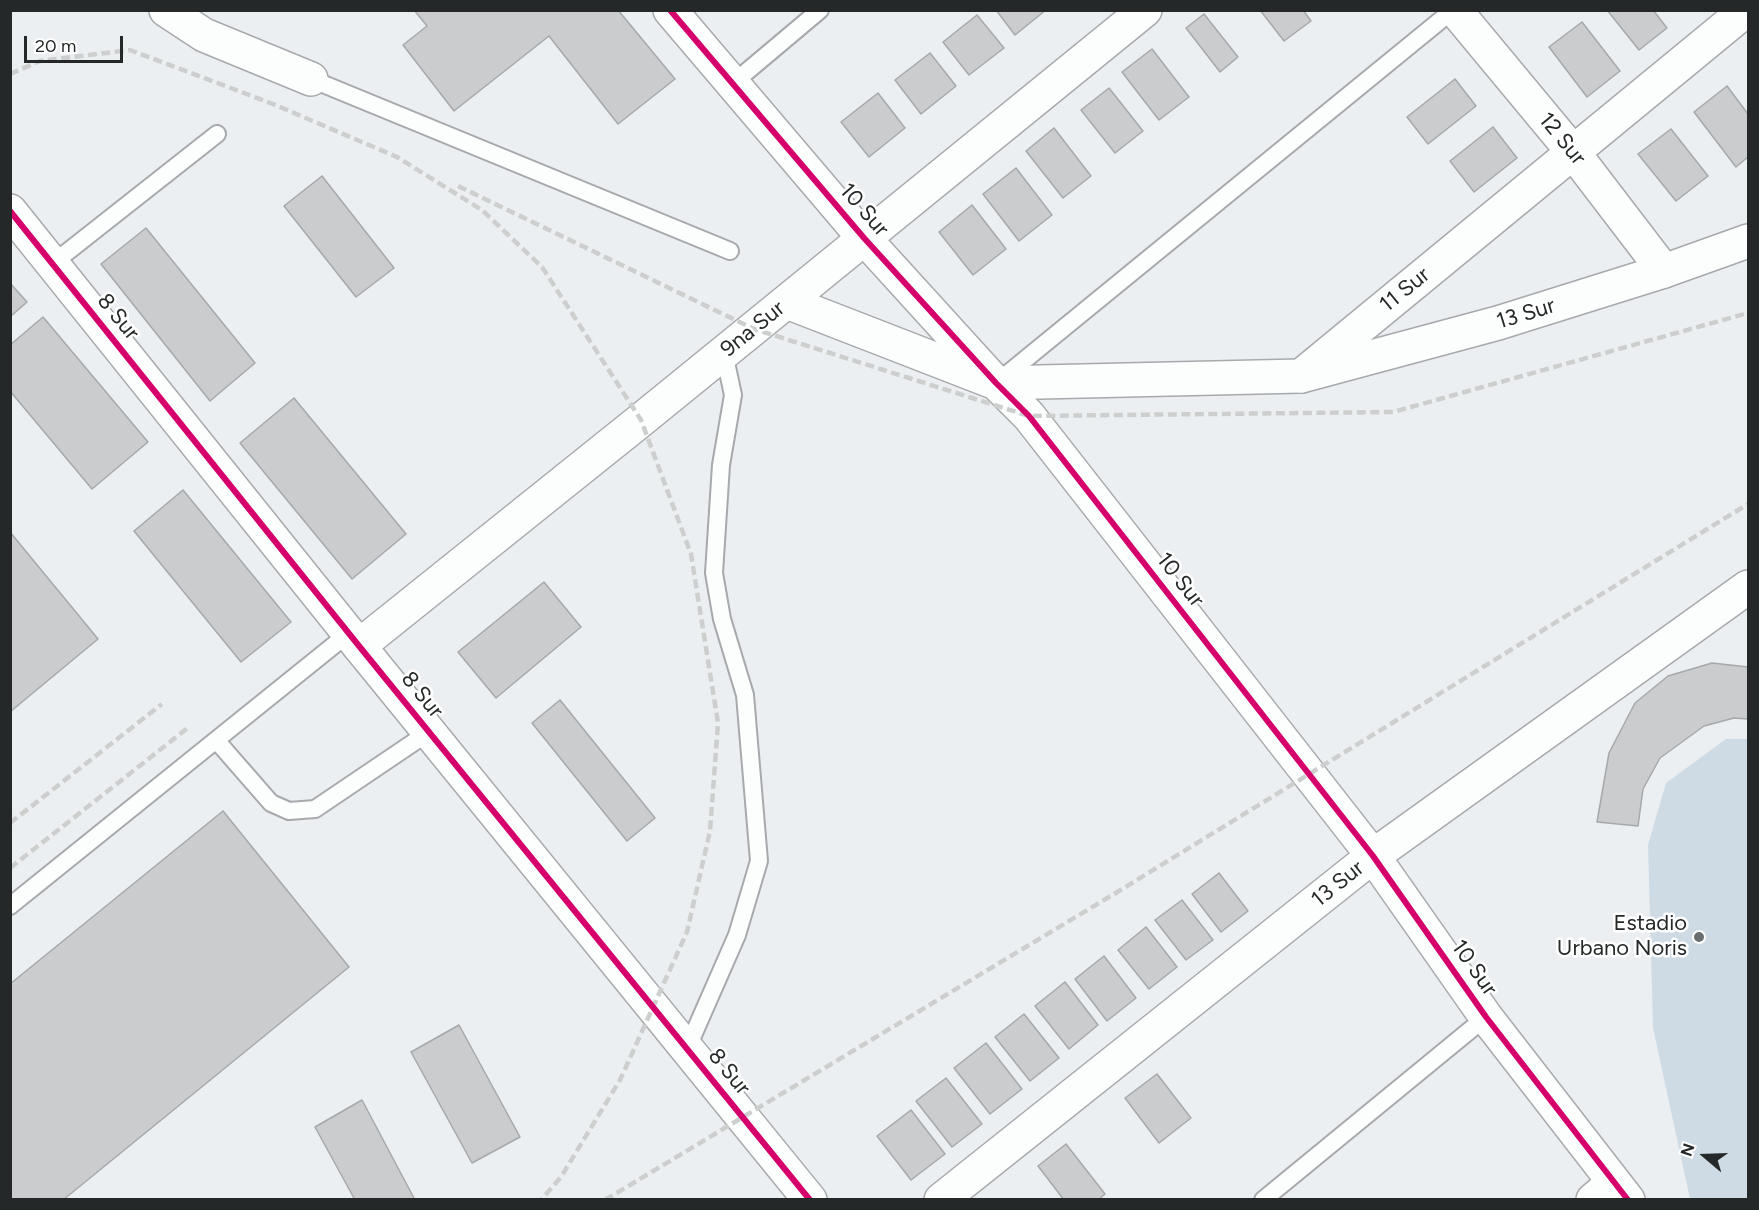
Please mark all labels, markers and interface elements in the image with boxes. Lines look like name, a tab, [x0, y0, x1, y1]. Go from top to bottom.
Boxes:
scale bar	[27, 24, 126, 62]
text: 20 m	[35, 35, 76, 57]
street label: 12 Sur	[1533, 107, 1591, 171]
street label: 10 Sur	[834, 178, 894, 242]
street label: 11 Sur	[1375, 262, 1435, 318]
street label: 8 Sur	[91, 288, 145, 346]
street label: 13 Sur	[1494, 293, 1558, 335]
street label: 9na Sur	[716, 295, 790, 363]
street label: 10 Sur	[1151, 548, 1209, 612]
street label: 8 Sur	[395, 666, 449, 724]
street label: 13 Sur	[1306, 855, 1370, 913]
place label: Estadio Urbano Noris	[1557, 911, 1687, 962]
marker: Estadio Urbano Noris	[1692, 930, 1706, 944]
street label: 10 Sur	[1445, 935, 1503, 1001]
street label: 8 Sur	[702, 1043, 756, 1101]
north arrow	[1675, 1126, 1735, 1186]
text: N	[1677, 1141, 1699, 1159]

